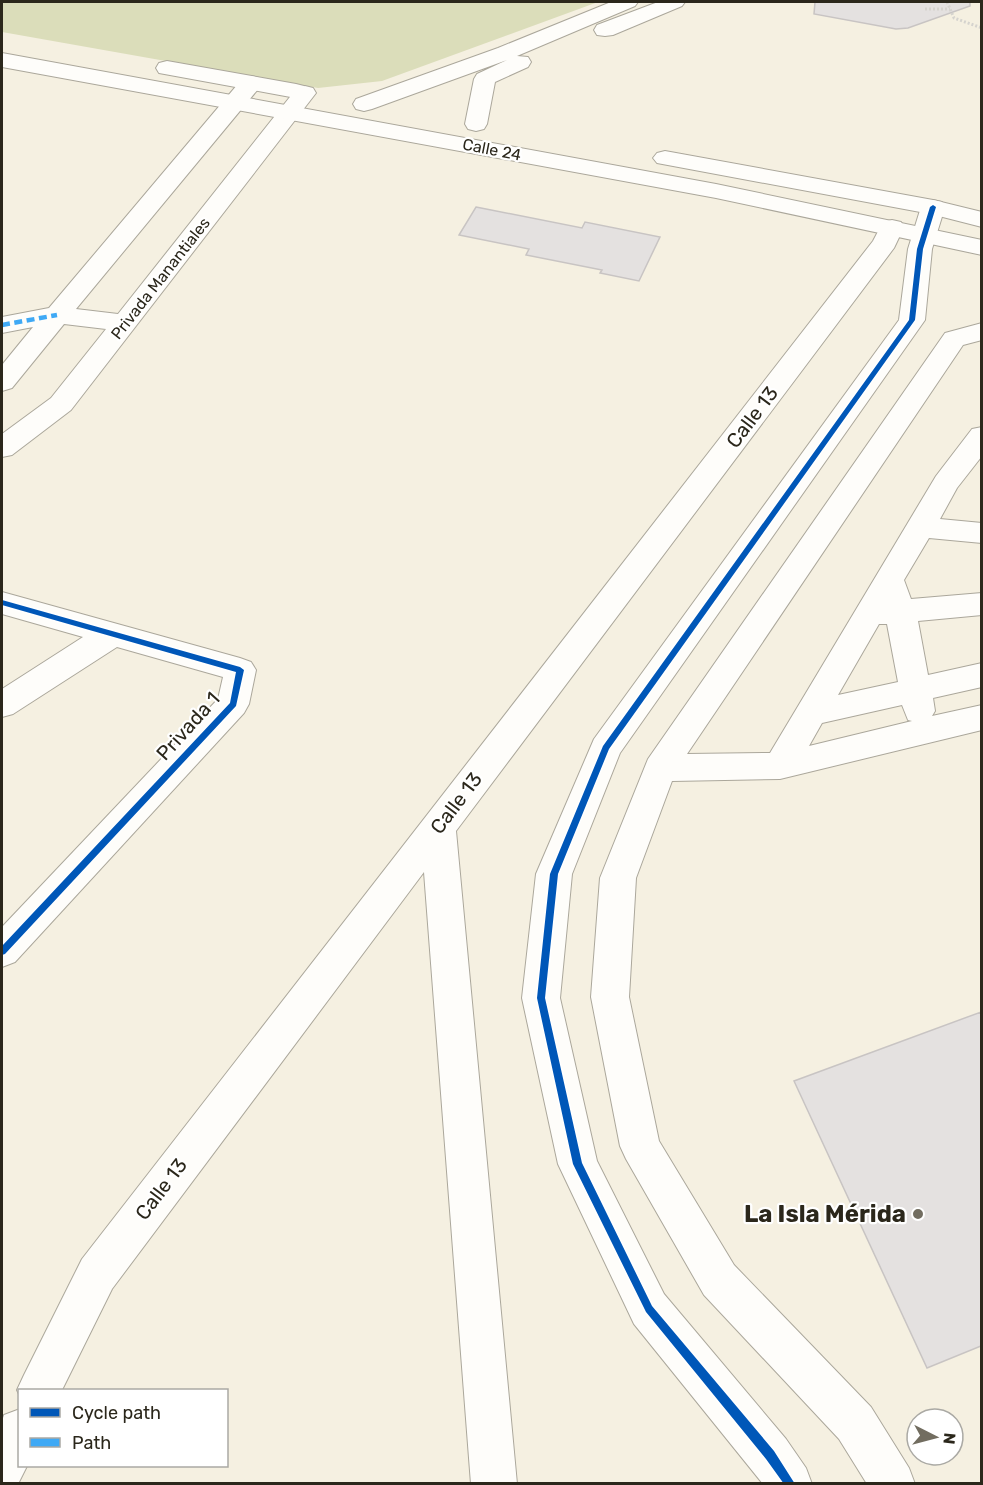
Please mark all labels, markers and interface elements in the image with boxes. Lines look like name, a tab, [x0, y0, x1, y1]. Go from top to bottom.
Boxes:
street label: Calle 24	[461, 135, 523, 164]
street label: Privada Manantiales	[107, 214, 214, 343]
street label: Calle 13	[721, 382, 783, 452]
street label: Privada 1	[151, 687, 225, 765]
street label: Calle 13	[425, 768, 487, 838]
street label: Calle 13	[130, 1154, 192, 1224]
place label: La Isla Mérida	[744, 1200, 906, 1228]
marker: La Isla Mérida	[911, 1207, 925, 1221]
legend	[18, 1389, 228, 1467]
text: Cycle path	[72, 1402, 161, 1424]
north arrow	[905, 1407, 965, 1467]
text: Path	[72, 1432, 111, 1454]
text: N	[939, 1432, 959, 1445]

